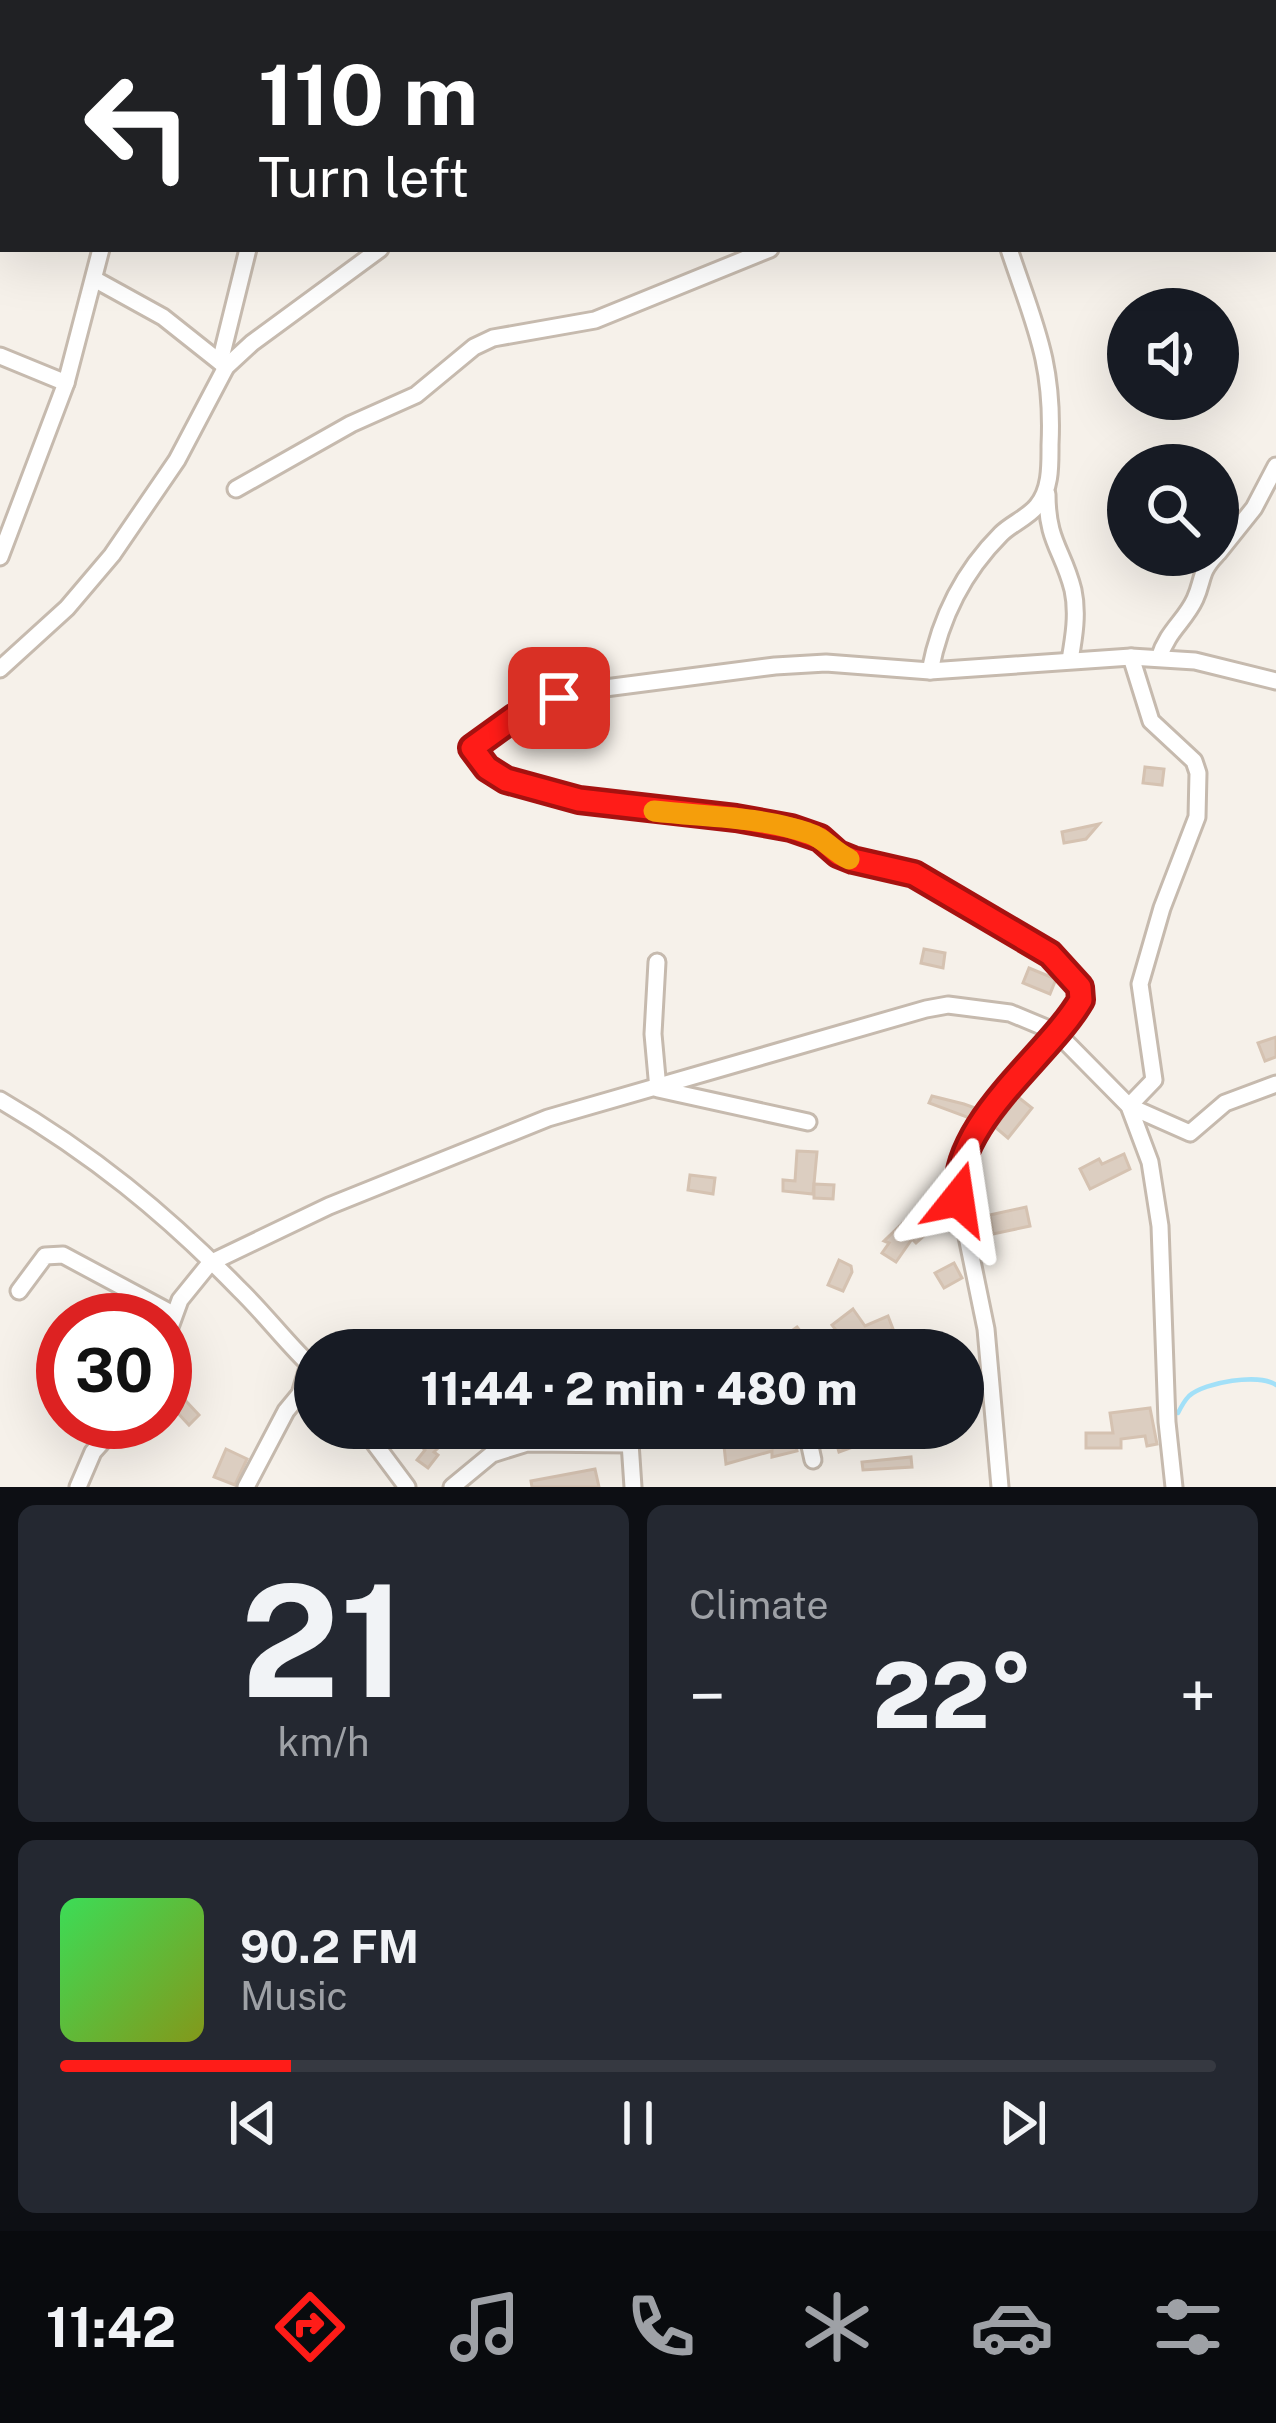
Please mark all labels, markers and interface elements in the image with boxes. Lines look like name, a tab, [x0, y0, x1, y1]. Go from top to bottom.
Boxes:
text: 110 m	[258, 45, 478, 144]
icon: left	[60, 48, 216, 204]
text: Turn left	[258, 146, 469, 209]
map controls	[1107, 288, 1239, 576]
button: sound	[1107, 288, 1239, 420]
button: search	[1107, 444, 1239, 576]
pin	[508, 647, 610, 749]
icon: arrive	[526, 665, 592, 731]
position arrow	[895, 1136, 1021, 1262]
speed limit sign: 30	[36, 1293, 192, 1449]
text: 11:44 · 2 min · 480 m	[421, 1362, 857, 1415]
text: 21	[241, 1549, 406, 1732]
text: Climate	[689, 1582, 829, 1628]
text: 22°	[872, 1642, 1033, 1748]
text: −	[689, 1657, 726, 1735]
text: +	[1179, 1657, 1216, 1735]
text: km/h	[278, 1719, 369, 1765]
text: 90.2 FM	[240, 1920, 419, 1973]
text: Music	[240, 1973, 348, 2019]
icon: previous	[220, 2090, 286, 2156]
icon: pause	[605, 2090, 671, 2156]
icon: next	[990, 2090, 1056, 2156]
icon: directions	[268, 2285, 352, 2369]
icon: music	[443, 2285, 527, 2369]
icon: phone	[619, 2285, 703, 2369]
icon: climate	[795, 2285, 879, 2369]
icon: car	[970, 2285, 1054, 2369]
icon: filters	[1146, 2285, 1230, 2369]
text: 11:42	[46, 2296, 176, 2359]

